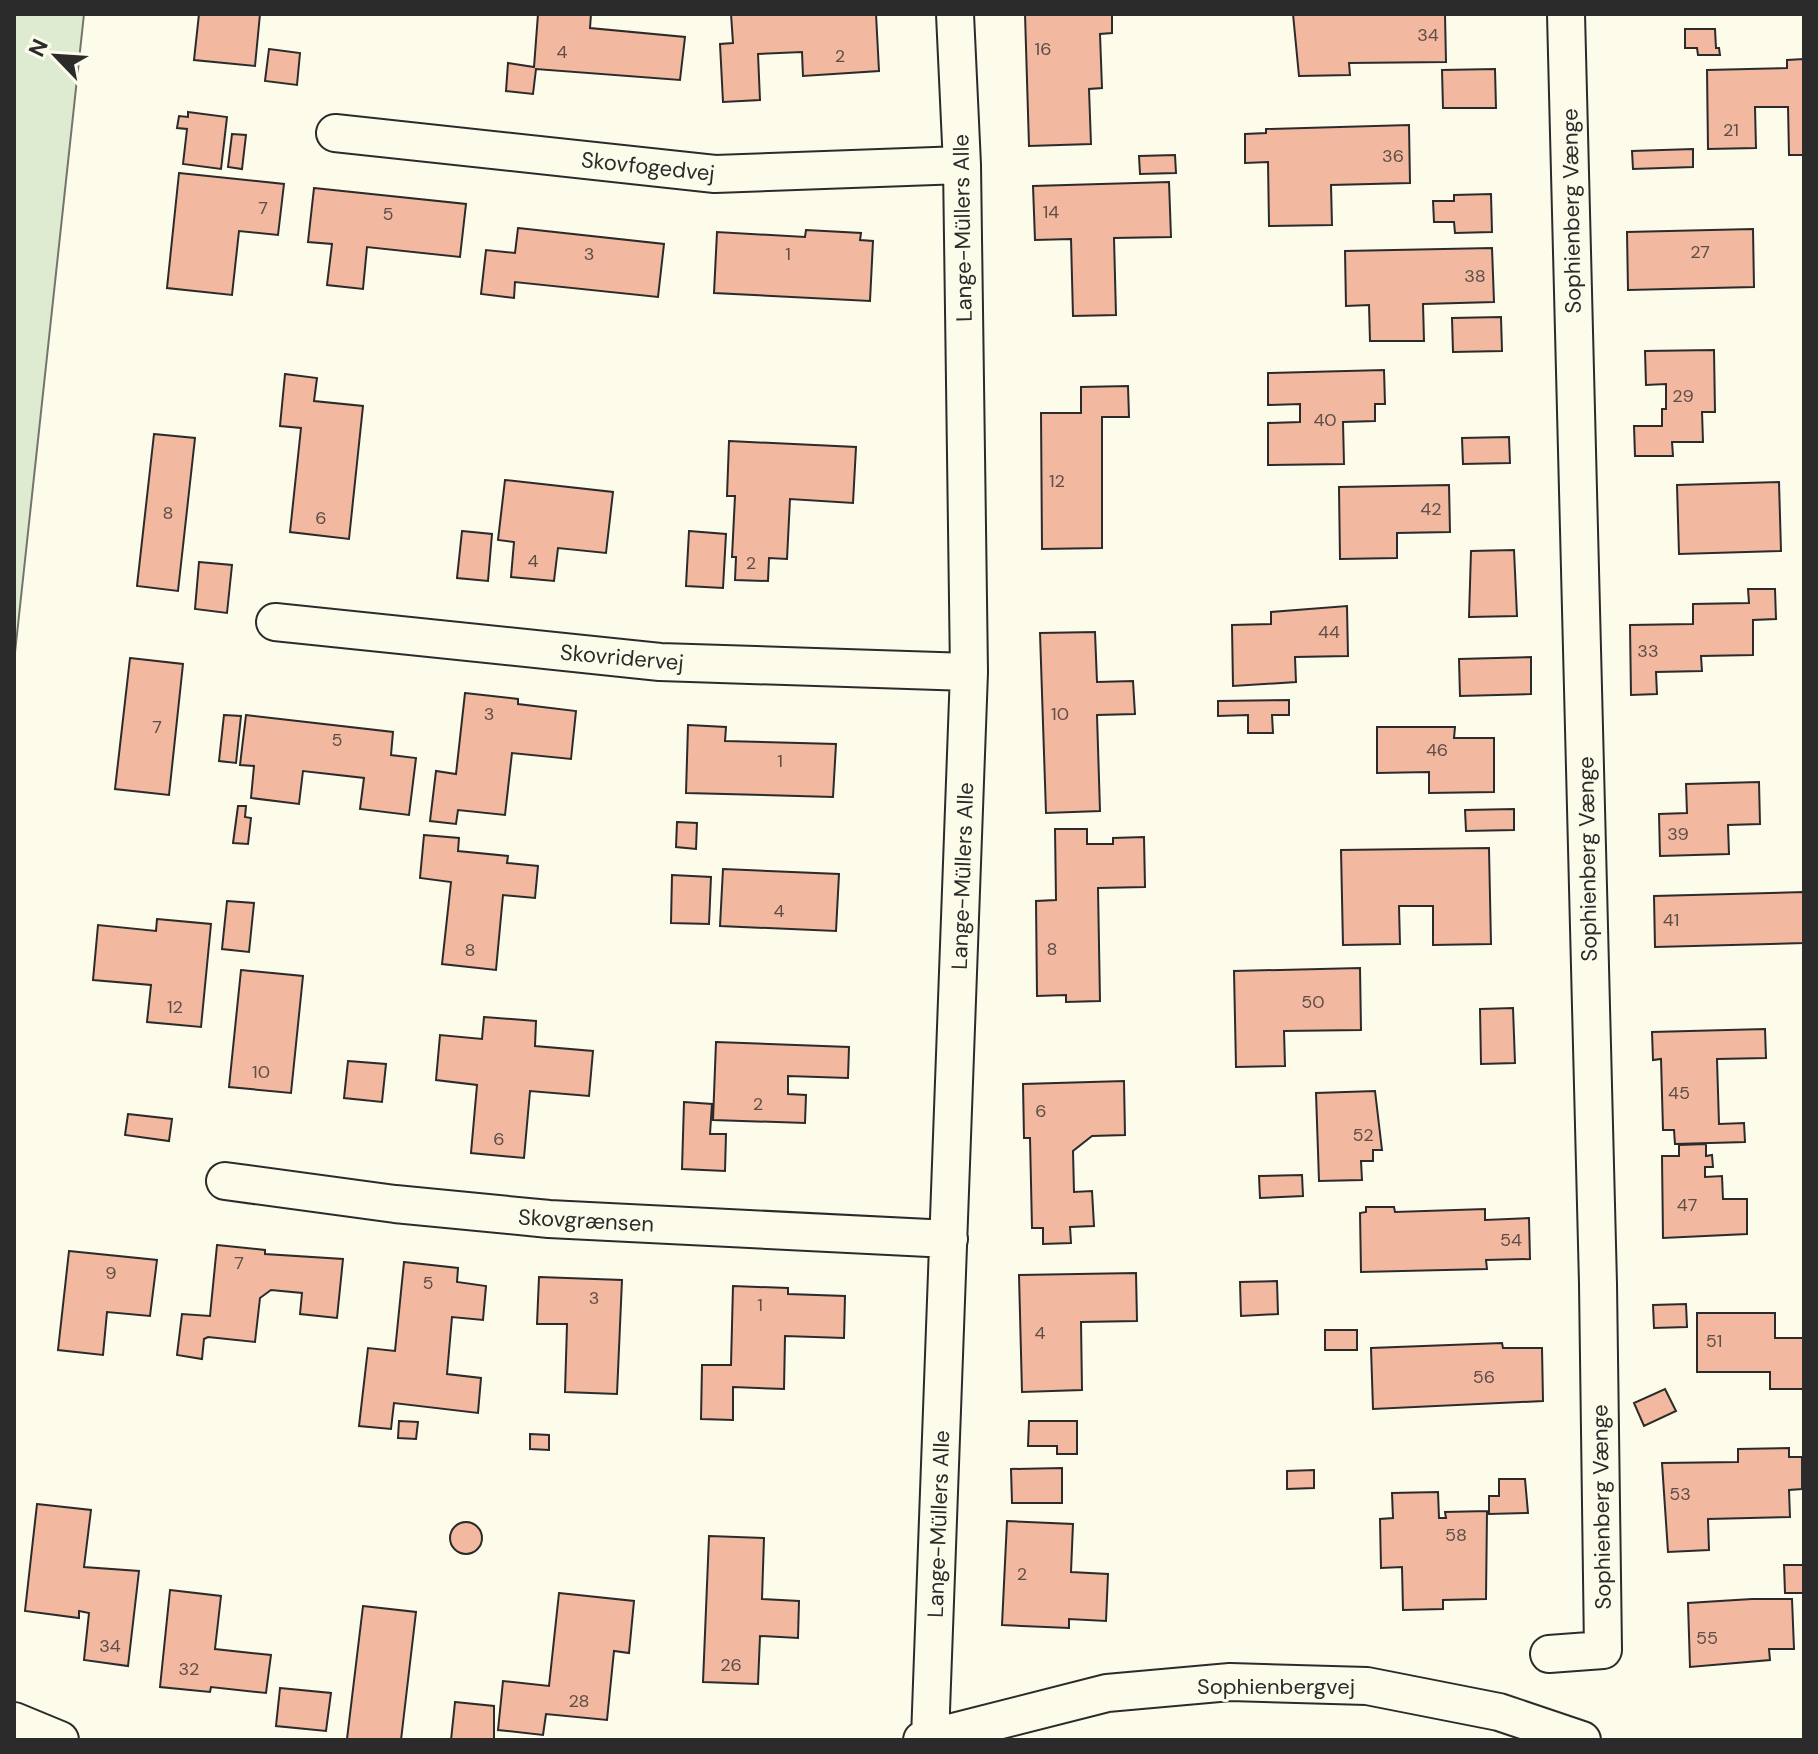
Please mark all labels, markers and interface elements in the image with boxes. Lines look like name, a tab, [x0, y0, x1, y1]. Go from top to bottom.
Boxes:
north arrow	[16, 16, 96, 96]
house number: 34	[1417, 23, 1439, 47]
text: N	[22, 34, 55, 61]
house number: 16	[1035, 37, 1051, 61]
house number: 4	[557, 40, 568, 64]
house number: 2	[835, 44, 845, 68]
street label: Sophienberg Vænge	[1555, 108, 1588, 314]
house number: 21	[1723, 118, 1739, 142]
street label: Lange-Müllers Alle	[946, 134, 979, 322]
house number: 36	[1382, 144, 1404, 168]
street label: Skovfogedvej	[580, 145, 716, 188]
house number: 7	[258, 196, 268, 220]
house number: 14	[1043, 200, 1059, 224]
house number: 5	[383, 202, 393, 226]
house number: 27	[1690, 240, 1710, 264]
house number: 3	[584, 242, 594, 266]
house number: 1	[785, 242, 791, 266]
house number: 38	[1464, 264, 1486, 288]
house number: 29	[1672, 384, 1694, 408]
house number: 40	[1313, 408, 1337, 432]
house number: 12	[1049, 469, 1065, 493]
house number: 42	[1420, 497, 1442, 521]
house number: 8	[163, 501, 173, 525]
house number: 6	[315, 506, 327, 530]
house number: 4	[528, 549, 539, 573]
house number: 2	[746, 551, 756, 575]
house number: 44	[1318, 620, 1340, 644]
street label: Skovridervej	[559, 638, 685, 677]
house number: 33	[1637, 639, 1659, 663]
house number: 3	[484, 702, 494, 726]
house number: 10	[1051, 702, 1069, 726]
house number: 7	[152, 715, 162, 739]
house number: 5	[332, 728, 342, 752]
house number: 46	[1426, 738, 1448, 762]
house number: 1	[777, 749, 783, 773]
street label: Sophienberg Vænge	[1571, 756, 1604, 962]
street label: Lange-Müllers Alle	[945, 782, 980, 970]
house number: 39	[1667, 822, 1689, 846]
house number: 4	[774, 899, 785, 923]
house number: 41	[1663, 908, 1679, 932]
house number: 8	[1047, 937, 1057, 961]
house number: 8	[465, 938, 475, 962]
house number: 50	[1301, 990, 1325, 1014]
house number: 12	[167, 995, 183, 1019]
house number: 10	[252, 1060, 270, 1084]
house number: 45	[1668, 1081, 1690, 1105]
house number: 2	[753, 1092, 763, 1116]
house number: 6	[1035, 1099, 1047, 1123]
house number: 52	[1352, 1123, 1374, 1147]
house number: 6	[493, 1127, 505, 1151]
house number: 47	[1677, 1193, 1697, 1217]
street label: Skovgrænsen	[517, 1202, 655, 1239]
house number: 54	[1500, 1228, 1522, 1252]
house number: 7	[234, 1251, 244, 1275]
house number: 9	[105, 1261, 117, 1285]
house number: 5	[423, 1271, 433, 1295]
house number: 3	[589, 1286, 599, 1310]
house number: 1	[757, 1293, 763, 1317]
house number: 4	[1035, 1321, 1046, 1345]
house number: 51	[1706, 1329, 1722, 1353]
house number: 56	[1473, 1365, 1495, 1389]
street label: Sophienberg Vænge	[1585, 1404, 1618, 1610]
street label: Lange-Müllers Alle	[921, 1430, 956, 1618]
house number: 53	[1669, 1482, 1691, 1506]
house number: 58	[1445, 1523, 1467, 1547]
house number: 2	[1017, 1562, 1027, 1586]
house number: 55	[1696, 1626, 1718, 1650]
house number: 34	[99, 1634, 121, 1658]
house number: 26	[720, 1653, 742, 1677]
house number: 32	[178, 1657, 200, 1681]
street label: Sophienbergvej	[1197, 1672, 1355, 1701]
house number: 28	[568, 1689, 590, 1713]

